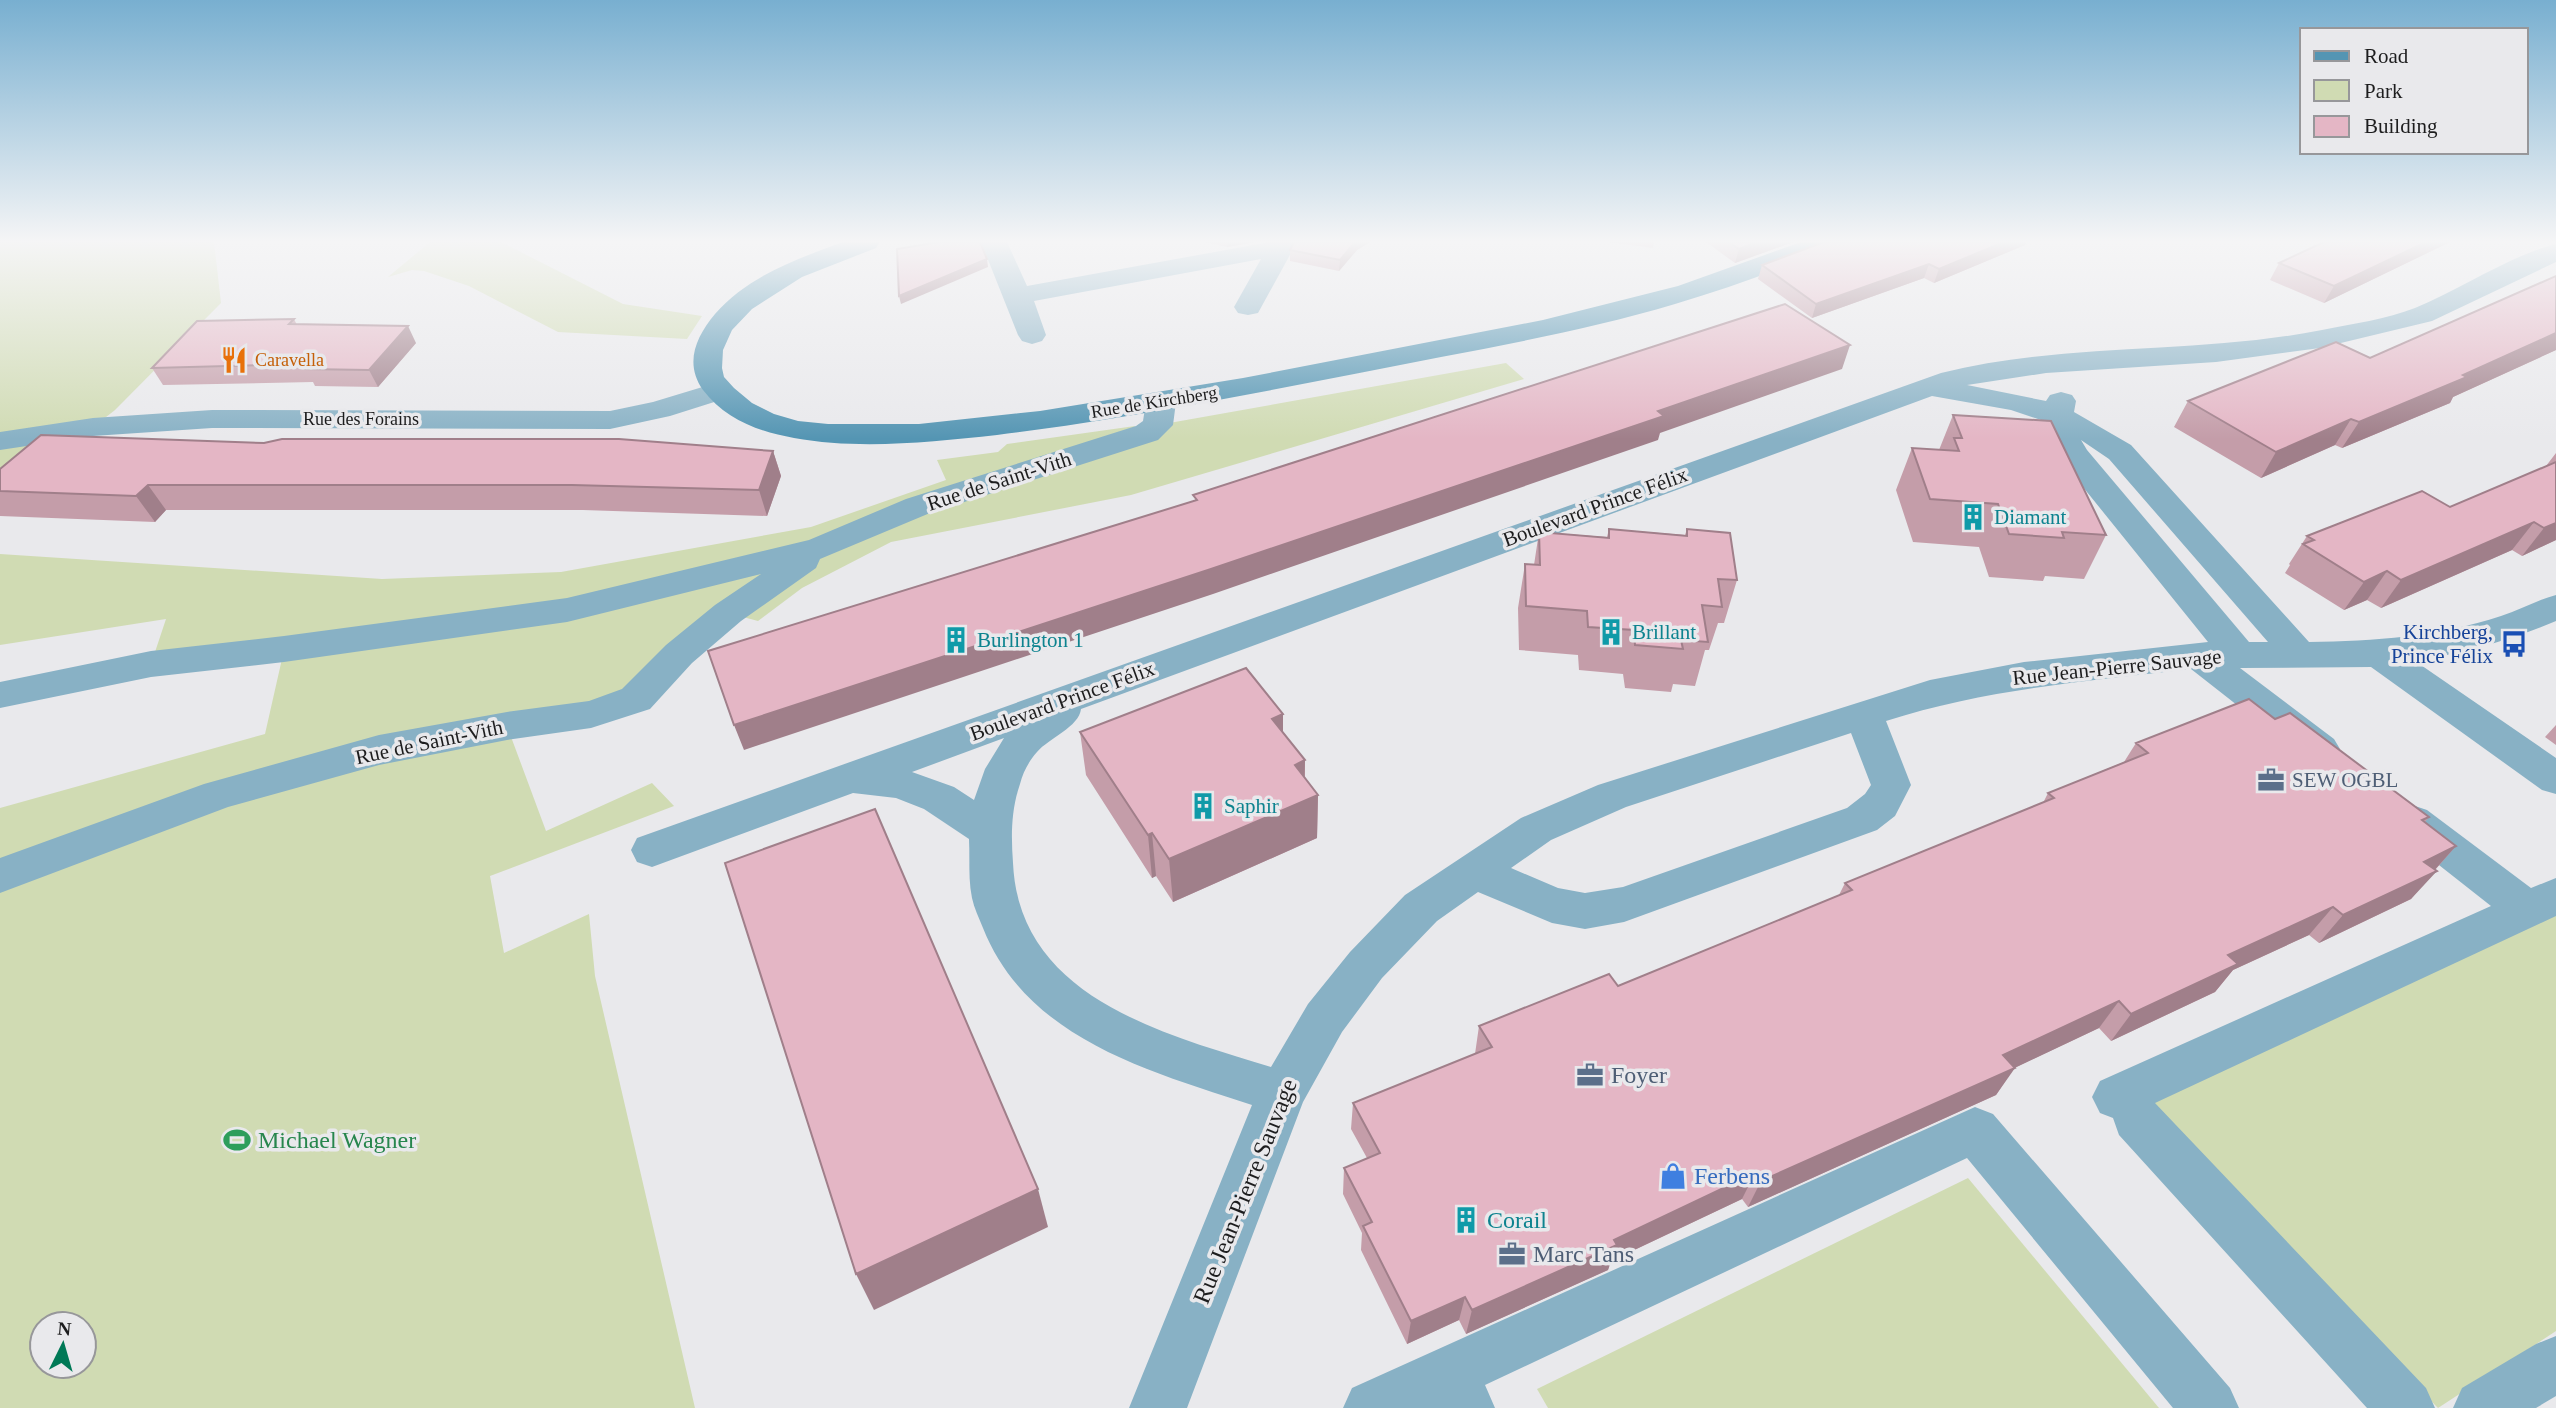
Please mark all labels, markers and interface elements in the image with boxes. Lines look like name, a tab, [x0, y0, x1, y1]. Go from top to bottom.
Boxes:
legend	[2300, 28, 2528, 154]
text: Road	[2364, 44, 2409, 68]
text: Park	[2364, 79, 2403, 103]
text: Building	[2364, 114, 2438, 138]
restaurant icon: Caravella	[219, 345, 249, 375]
place label: Caravella	[255, 350, 324, 370]
street label: Rue de Kirchberg	[1089, 382, 1219, 422]
street label: Rue des Forains	[303, 409, 419, 429]
street label: Rue de Saint-Vith	[924, 446, 1075, 516]
street label: Boulevard Prince Félix	[1499, 462, 1691, 552]
building icon: Diamant	[1958, 502, 1988, 532]
place label: Diamant	[1994, 505, 2066, 529]
building icon: Brillant	[1596, 617, 1626, 647]
place label: Brillant	[1632, 620, 1696, 644]
place label: Kirchberg, Prince Félix	[2391, 620, 2493, 668]
building icon: Burlington 1	[941, 625, 971, 655]
place label: Burlington 1	[977, 628, 1084, 652]
bus stop icon: Kirchberg, Prince Félix	[2499, 629, 2529, 659]
street label: Rue Jean-Pierre Sauvage	[2011, 644, 2223, 690]
street label: Boulevard Prince Félix	[966, 656, 1158, 746]
street label: Rue de Saint-Vith	[353, 715, 506, 769]
office icon: SEW OGBL	[2256, 765, 2286, 795]
place label: SEW OGBL	[2292, 768, 2398, 792]
building icon: Saphir	[1188, 791, 1218, 821]
place label: Saphir	[1224, 794, 1279, 818]
office icon: Foyer	[1575, 1060, 1605, 1090]
place label: Foyer	[1611, 1062, 1667, 1088]
street label: Rue Jean-Pierre Sauvage	[1188, 1075, 1302, 1307]
sports icon: Michael Wagner	[222, 1125, 252, 1155]
place label: Michael Wagner	[258, 1127, 416, 1153]
shop icon: Ferbens	[1658, 1161, 1688, 1191]
place label: Ferbens	[1694, 1163, 1770, 1189]
building icon: Corail	[1451, 1205, 1481, 1235]
place label: Corail	[1487, 1207, 1547, 1233]
office icon: Marc Tans	[1497, 1239, 1527, 1269]
place label: Marc Tans	[1533, 1241, 1634, 1267]
north arrow	[28, 1310, 98, 1380]
text: N	[57, 1318, 72, 1340]

